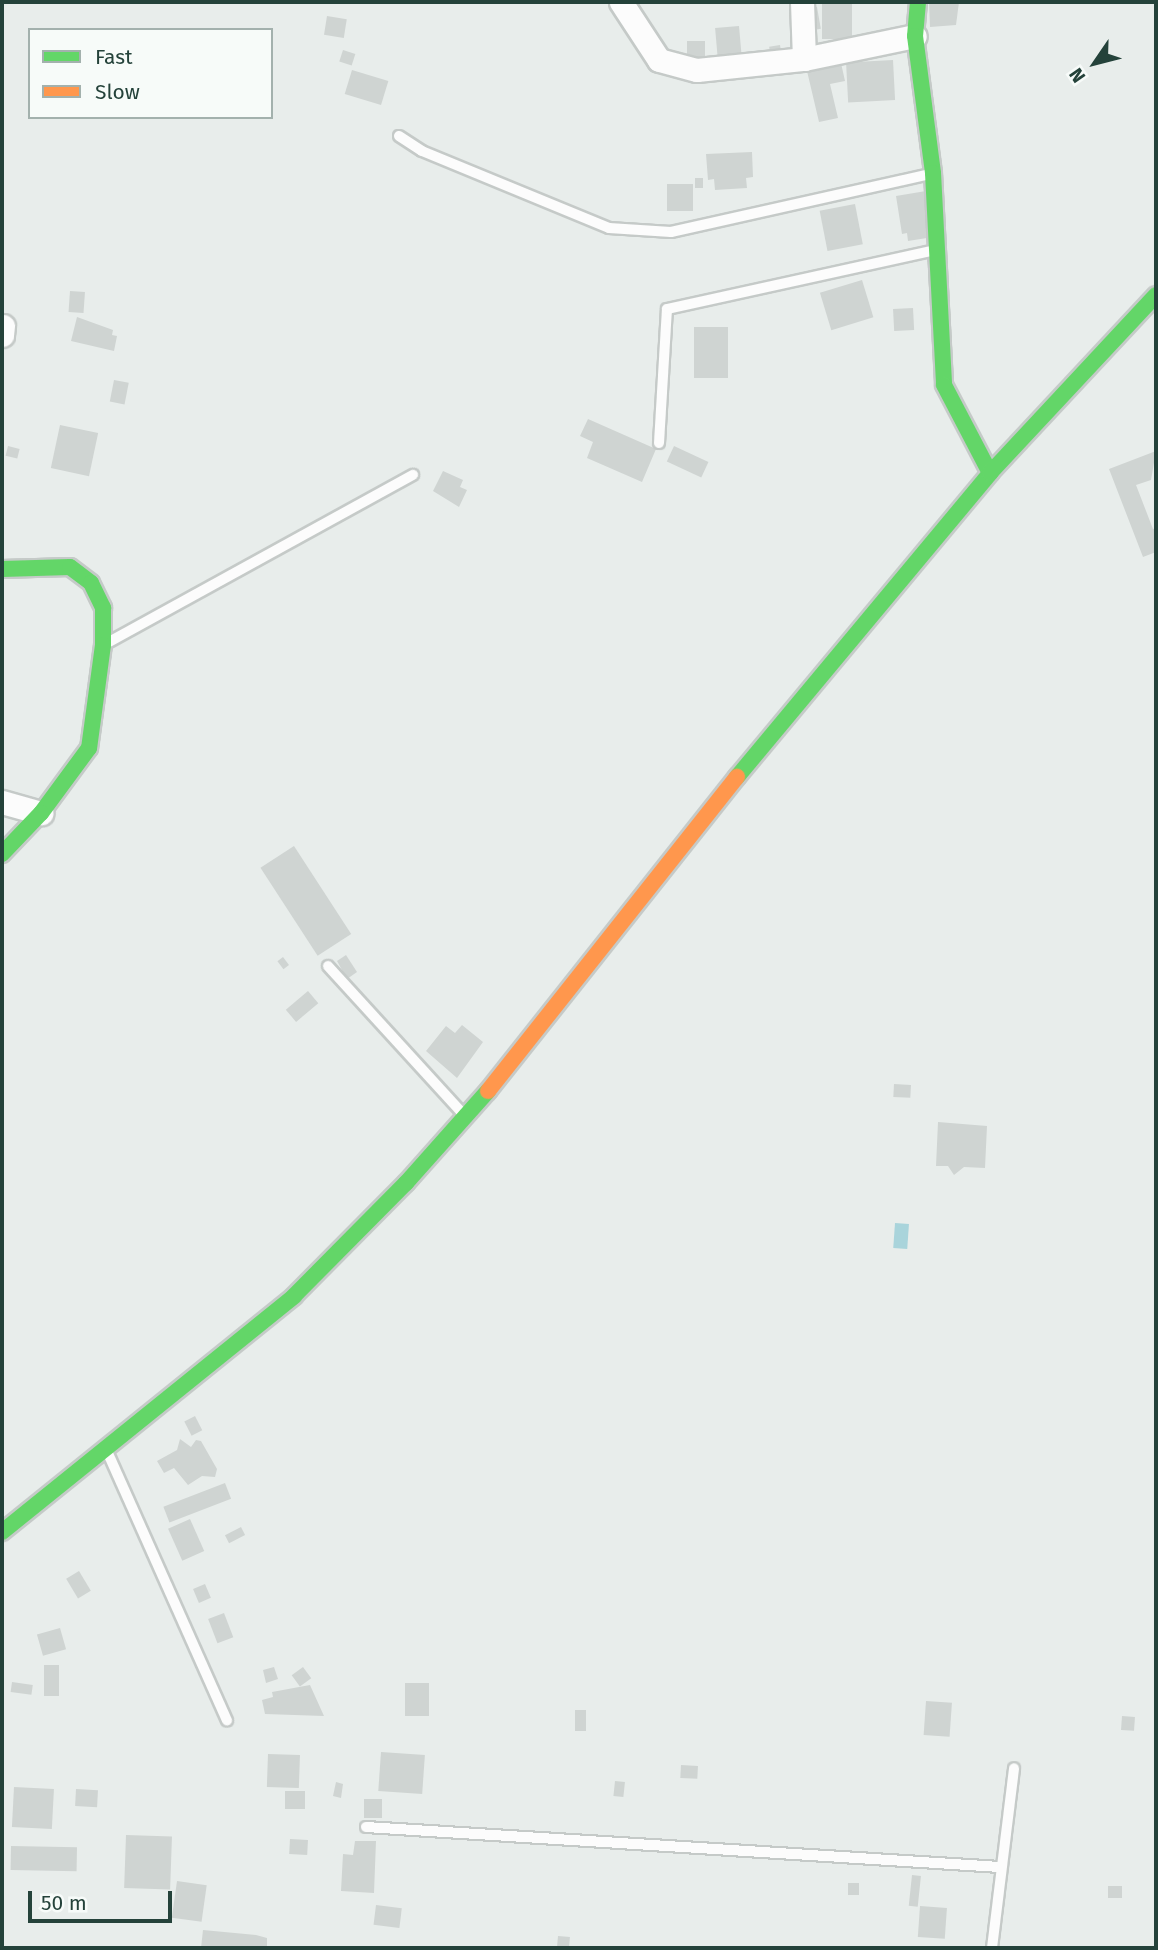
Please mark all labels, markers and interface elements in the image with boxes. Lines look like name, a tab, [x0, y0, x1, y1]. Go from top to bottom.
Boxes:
legend	[28, 28, 273, 119]
north arrow	[1060, 28, 1130, 98]
text: Fast	[95, 44, 133, 70]
text: N	[1064, 64, 1090, 87]
text: Slow	[95, 79, 140, 105]
scale bar	[32, 1876, 175, 1920]
text: 50 m	[41, 1890, 87, 1916]

